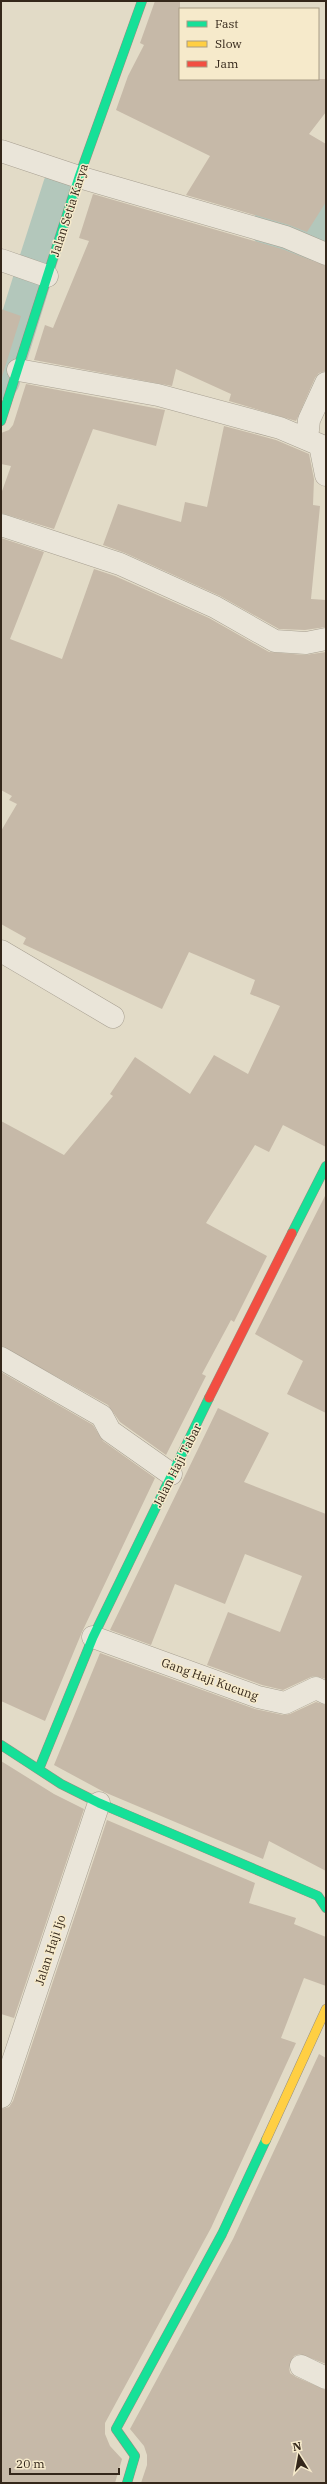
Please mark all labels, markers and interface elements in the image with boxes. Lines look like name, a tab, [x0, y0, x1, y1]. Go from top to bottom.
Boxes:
legend	[179, 8, 319, 80]
text: Fast	[215, 16, 239, 31]
text: Slow	[215, 36, 242, 51]
text: Jam	[215, 56, 239, 71]
street label: Jalan Setia Karya	[47, 161, 91, 258]
street label: Jalan Haji Tabar	[149, 1420, 205, 1509]
street label: Gang Haji Kucung	[160, 1655, 261, 1704]
street label: Jalan Haji Ijo	[32, 1913, 69, 1987]
north arrow	[279, 2436, 319, 2476]
text: N	[291, 2438, 303, 2454]
scale bar	[10, 2450, 119, 2476]
text: 20 m	[16, 2456, 45, 2471]

